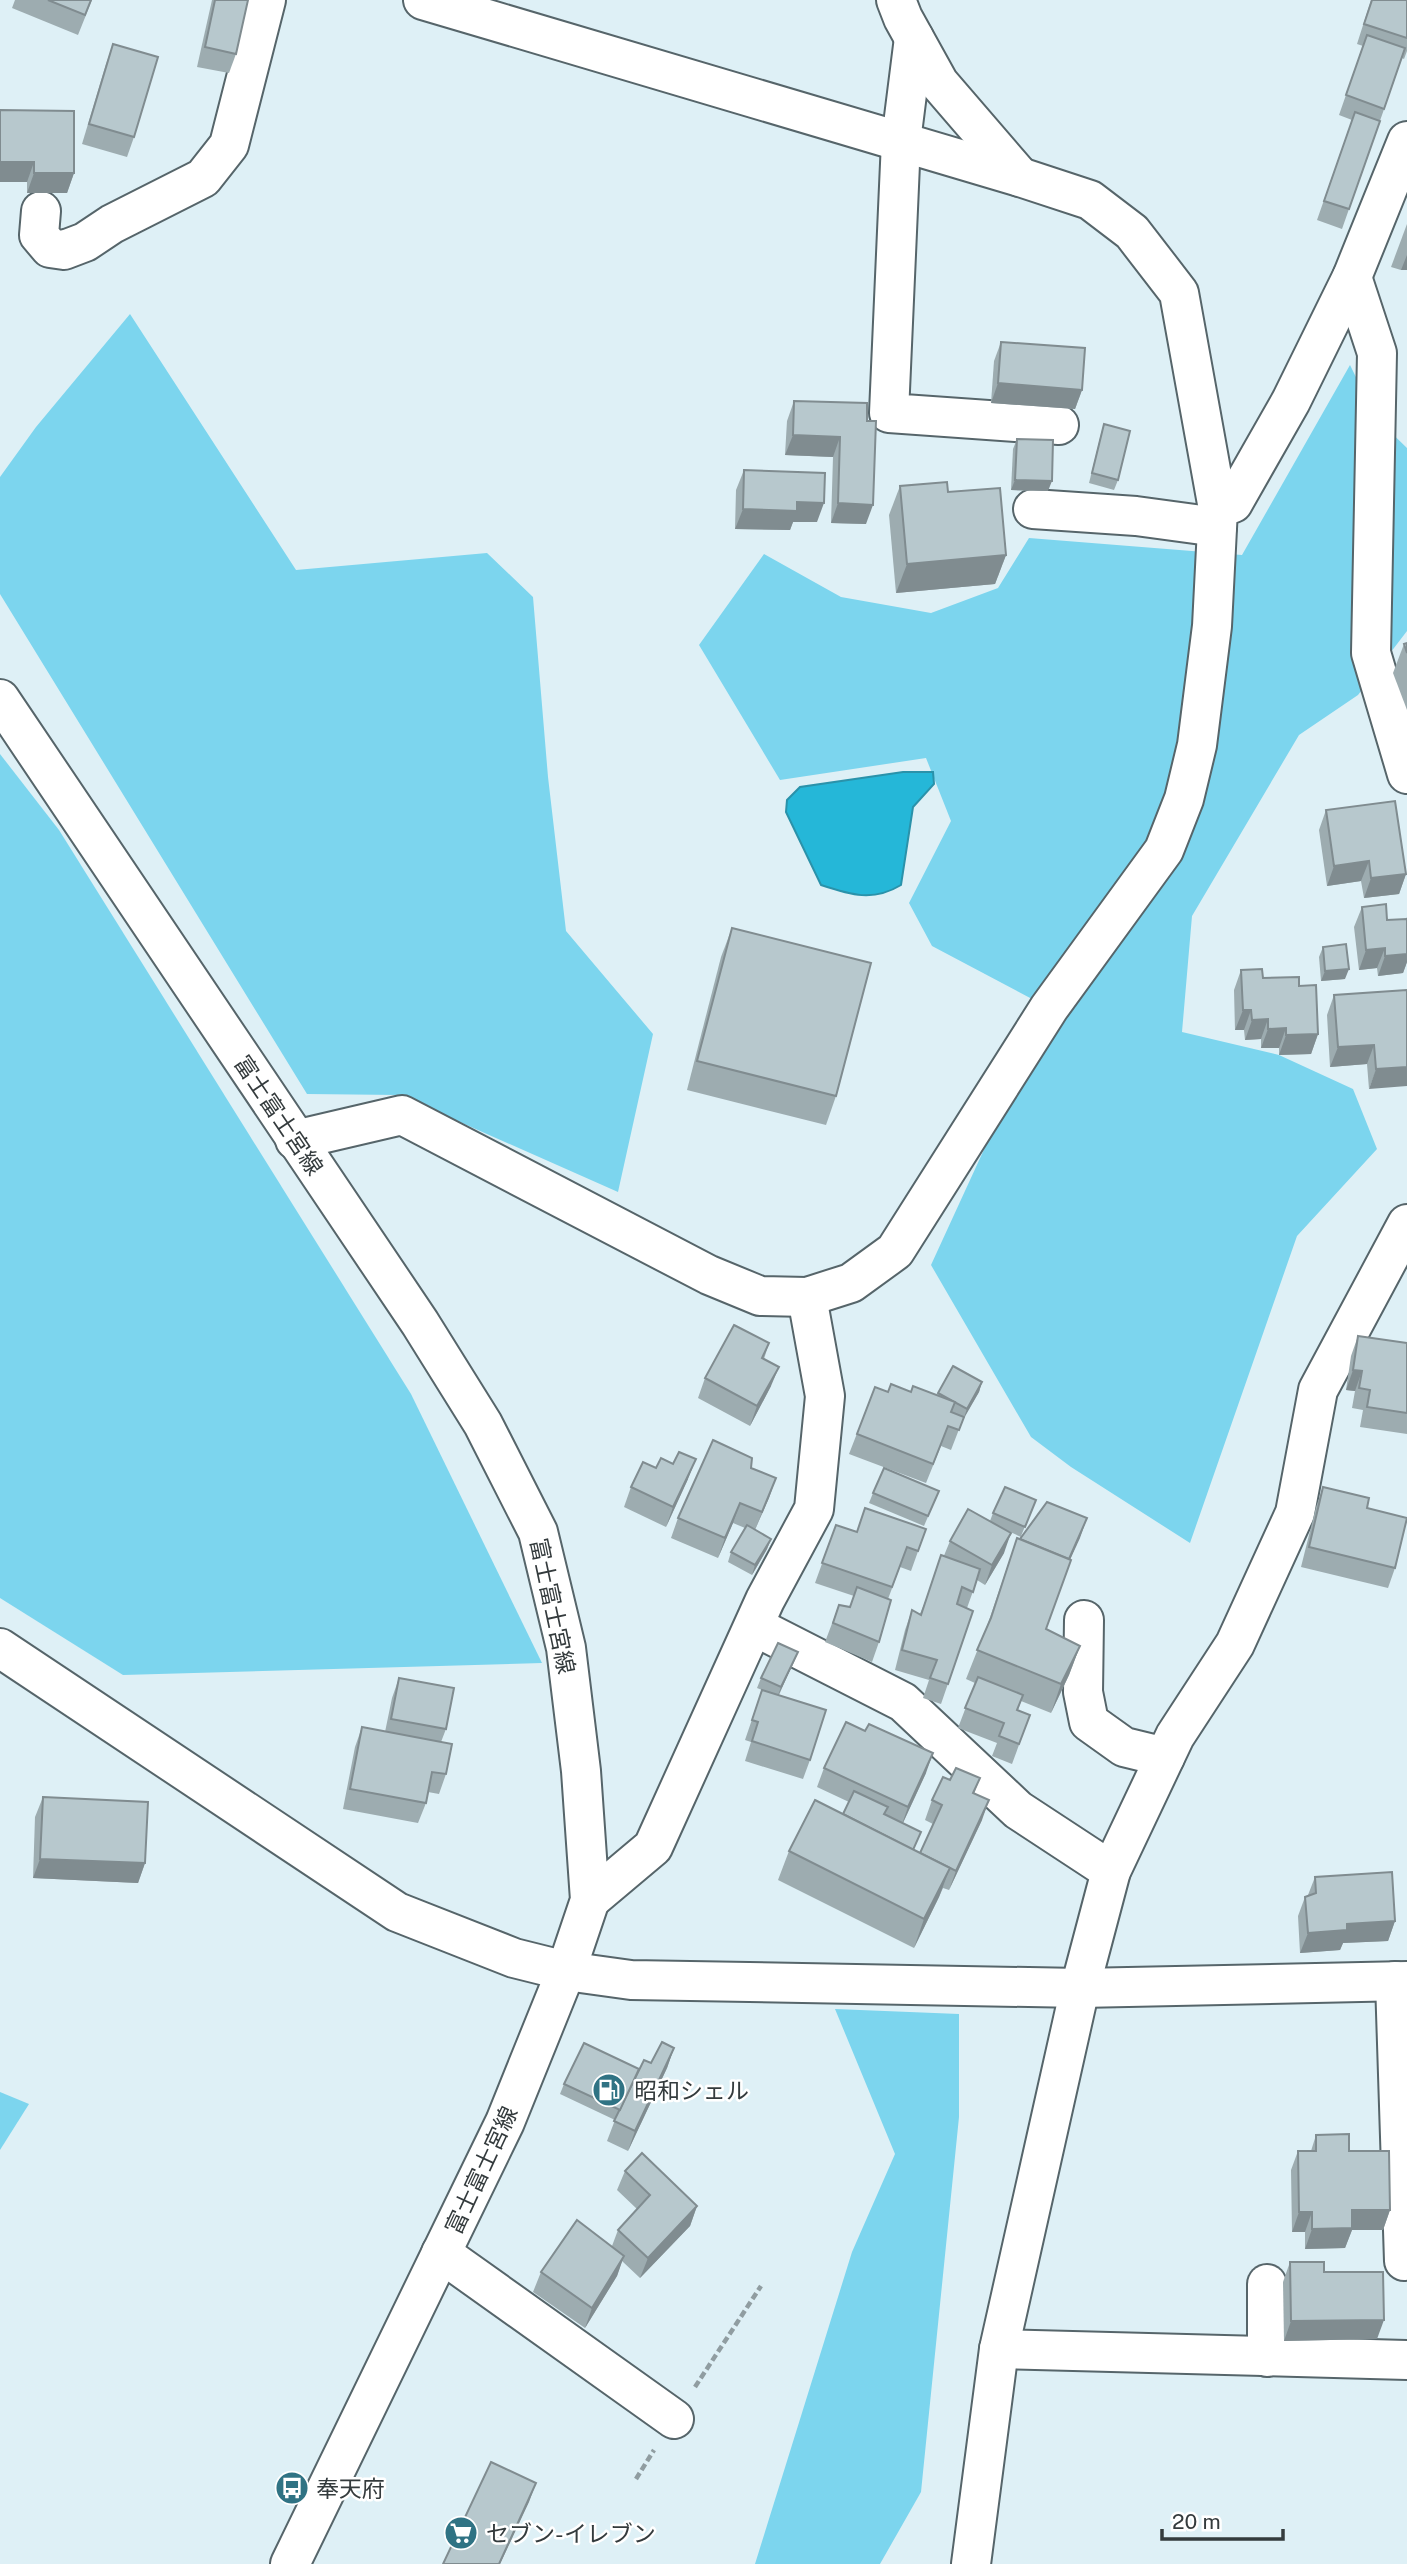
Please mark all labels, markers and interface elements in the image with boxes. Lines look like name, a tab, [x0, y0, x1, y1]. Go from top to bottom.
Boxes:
street label: 富士富士宮線	[229, 1050, 329, 1180]
street label: 富士富士宮線	[525, 1536, 581, 1676]
fuel station icon: 昭和シェル	[590, 2071, 628, 2109]
place label: 昭和シェル	[634, 2077, 749, 2104]
street label: 富士富士宮線	[440, 2102, 522, 2238]
bus stop icon: 奉天府	[273, 2469, 311, 2507]
place label: 奉天府	[316, 2475, 385, 2502]
scale bar	[1162, 2498, 1283, 2542]
text: 20 m	[1172, 2509, 1221, 2534]
supermarket icon: セブン-イレブン	[442, 2514, 480, 2552]
place label: セブン-イレブン	[486, 2520, 656, 2547]

